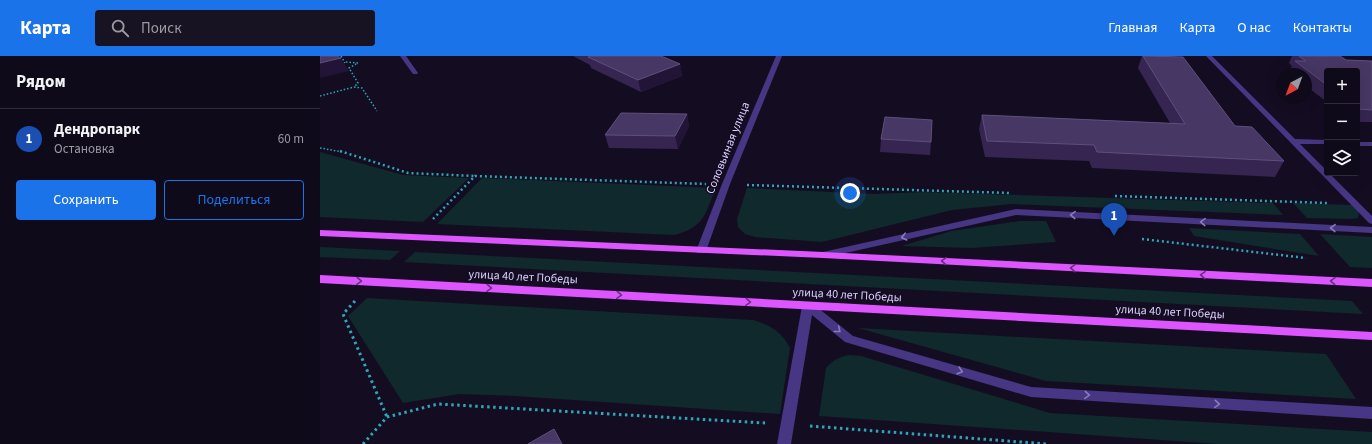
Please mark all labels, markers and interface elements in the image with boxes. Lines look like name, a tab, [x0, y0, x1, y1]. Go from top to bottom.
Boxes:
search box	[95, 10, 375, 46]
text: Карта	[20, 15, 71, 42]
icon: search	[109, 17, 131, 39]
text: Поиск	[141, 18, 182, 39]
text: Главная	[1108, 18, 1157, 38]
text: Карта	[1179, 18, 1215, 38]
text: О нас	[1237, 18, 1271, 38]
text: Контакты	[1293, 18, 1352, 38]
north arrow	[1276, 68, 1312, 104]
map controls	[1324, 68, 1360, 176]
button: +	[1324, 68, 1360, 104]
text: Рядом	[16, 70, 66, 94]
street label: Соловьиная улица	[702, 99, 754, 197]
button: −	[1324, 104, 1360, 140]
text: Дендропарк	[54, 119, 140, 140]
text: 1	[26, 130, 32, 148]
text: 60 m	[278, 130, 304, 148]
text: Остановка	[54, 140, 115, 158]
button: layers	[1324, 140, 1360, 176]
button: Сохранить	[16, 180, 156, 220]
button: Поделиться	[164, 180, 304, 220]
your location	[840, 183, 860, 203]
pin: 1	[1101, 203, 1127, 236]
one-way arrow	[1070, 210, 1076, 219]
one-way arrow	[1200, 217, 1206, 226]
one-way arrow	[1330, 224, 1336, 232]
one-way arrow	[901, 232, 907, 240]
one-way arrow	[941, 257, 947, 266]
one-way arrow	[1070, 264, 1076, 272]
street label: улица 40 лет Победы	[468, 266, 578, 288]
one-way arrow	[1200, 270, 1206, 279]
one-way arrow	[356, 277, 362, 286]
one-way arrow	[1330, 277, 1336, 286]
one-way arrow	[486, 284, 492, 293]
street label: улица 40 лет Победы	[792, 284, 902, 306]
one-way arrow	[616, 291, 622, 300]
one-way arrow	[745, 298, 751, 307]
street label: улица 40 лет Победы	[1115, 301, 1225, 323]
one-way arrow	[834, 326, 841, 333]
one-way arrow	[957, 366, 964, 375]
one-way arrow	[1084, 391, 1090, 400]
one-way arrow	[1214, 399, 1220, 408]

